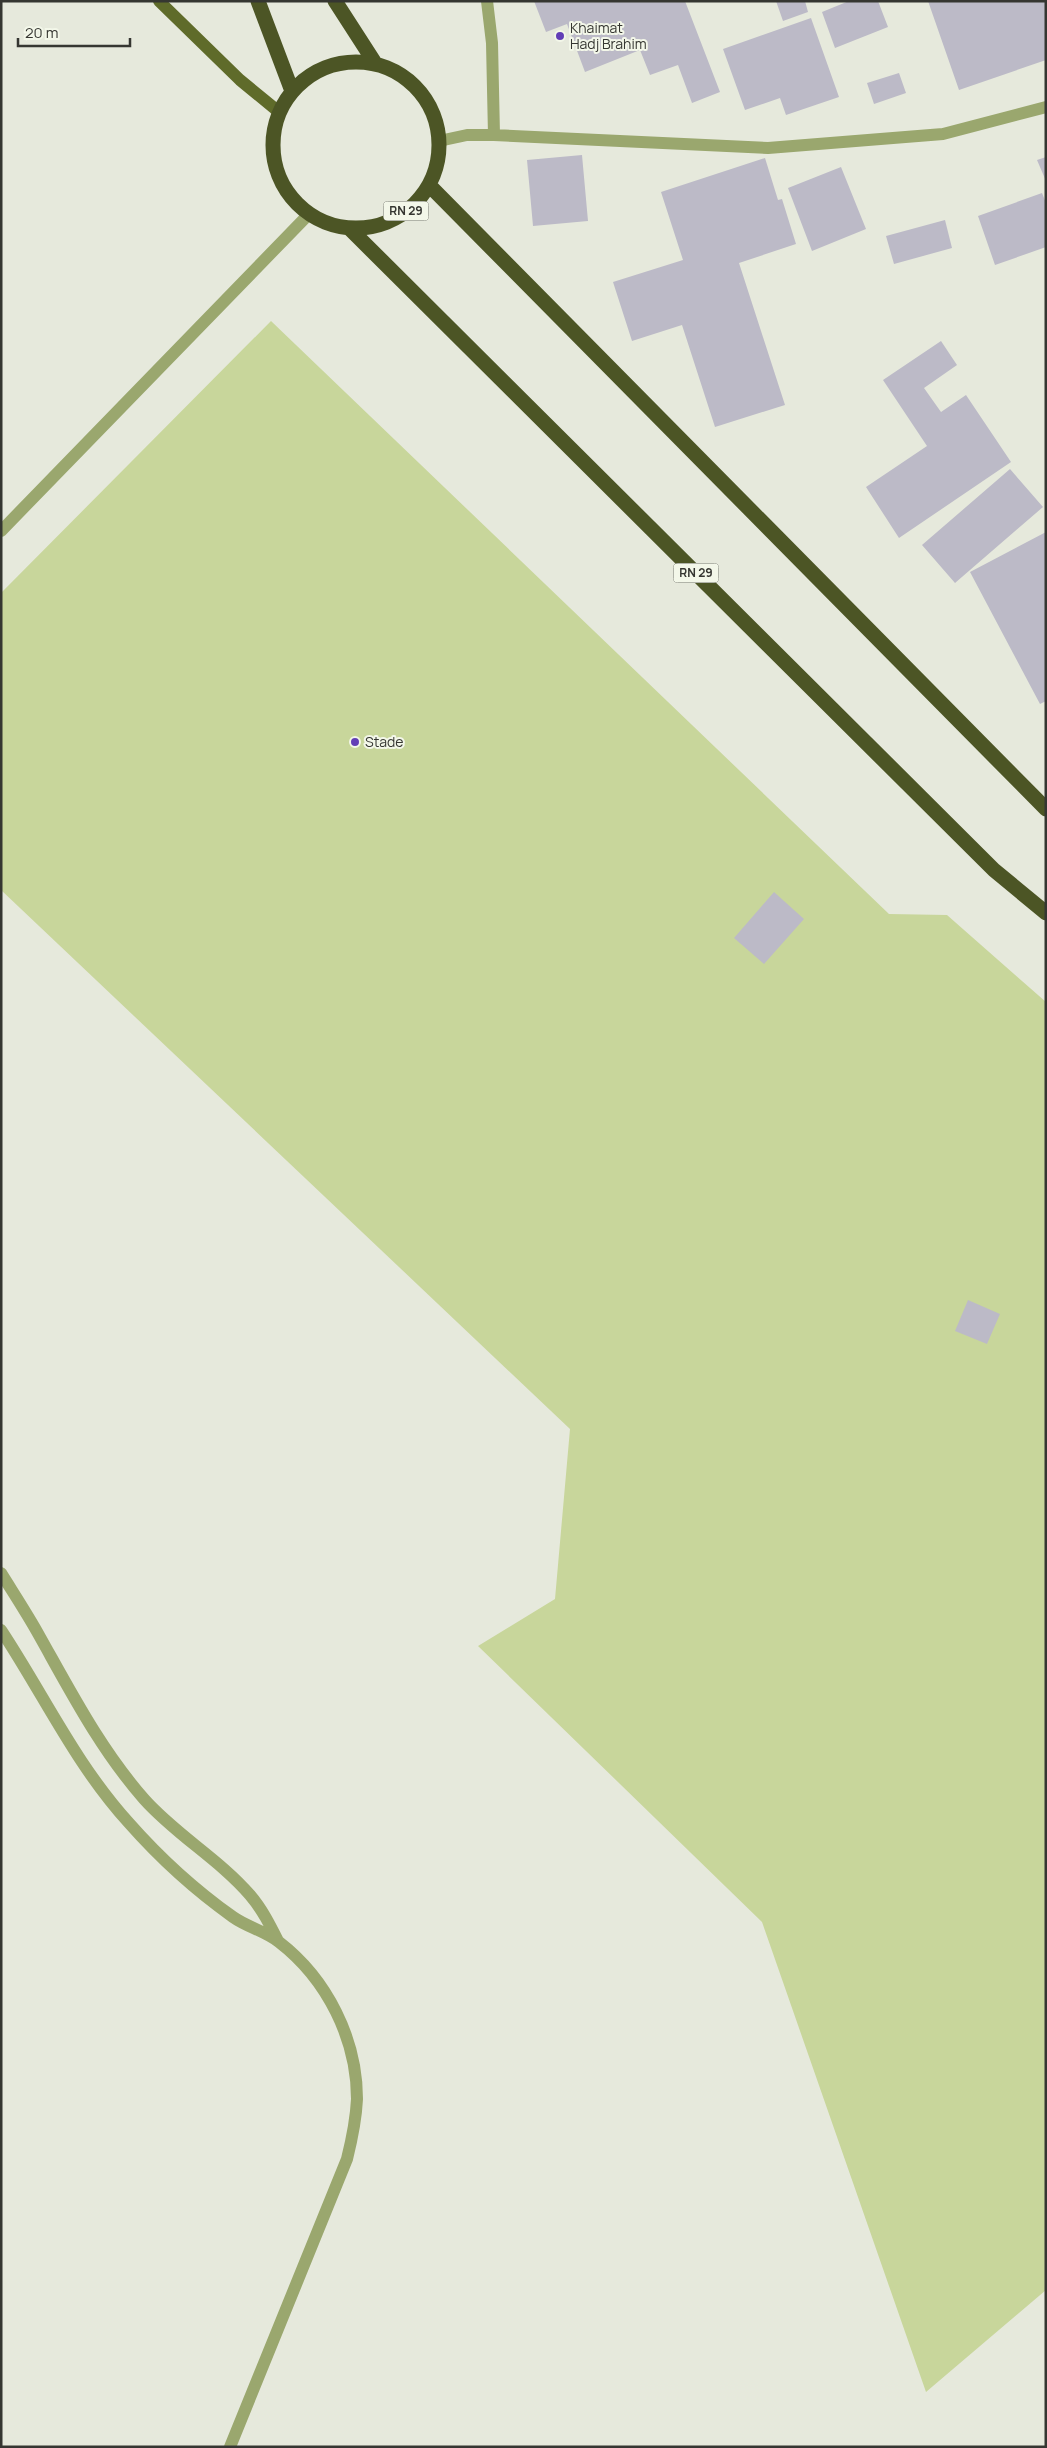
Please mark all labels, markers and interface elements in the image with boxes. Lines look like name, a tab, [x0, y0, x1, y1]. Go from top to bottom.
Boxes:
scale bar	[18, 15, 130, 47]
place label: Khaimat Hadj Brahim	[570, 18, 647, 53]
text: 20 m	[25, 22, 58, 43]
marker: Khaimat Hadj Brahim	[554, 30, 566, 42]
road number: RN 29	[384, 202, 428, 220]
road number: RN 29	[674, 564, 718, 582]
place label: Stade	[365, 732, 404, 751]
marker: Stade	[349, 736, 361, 748]

